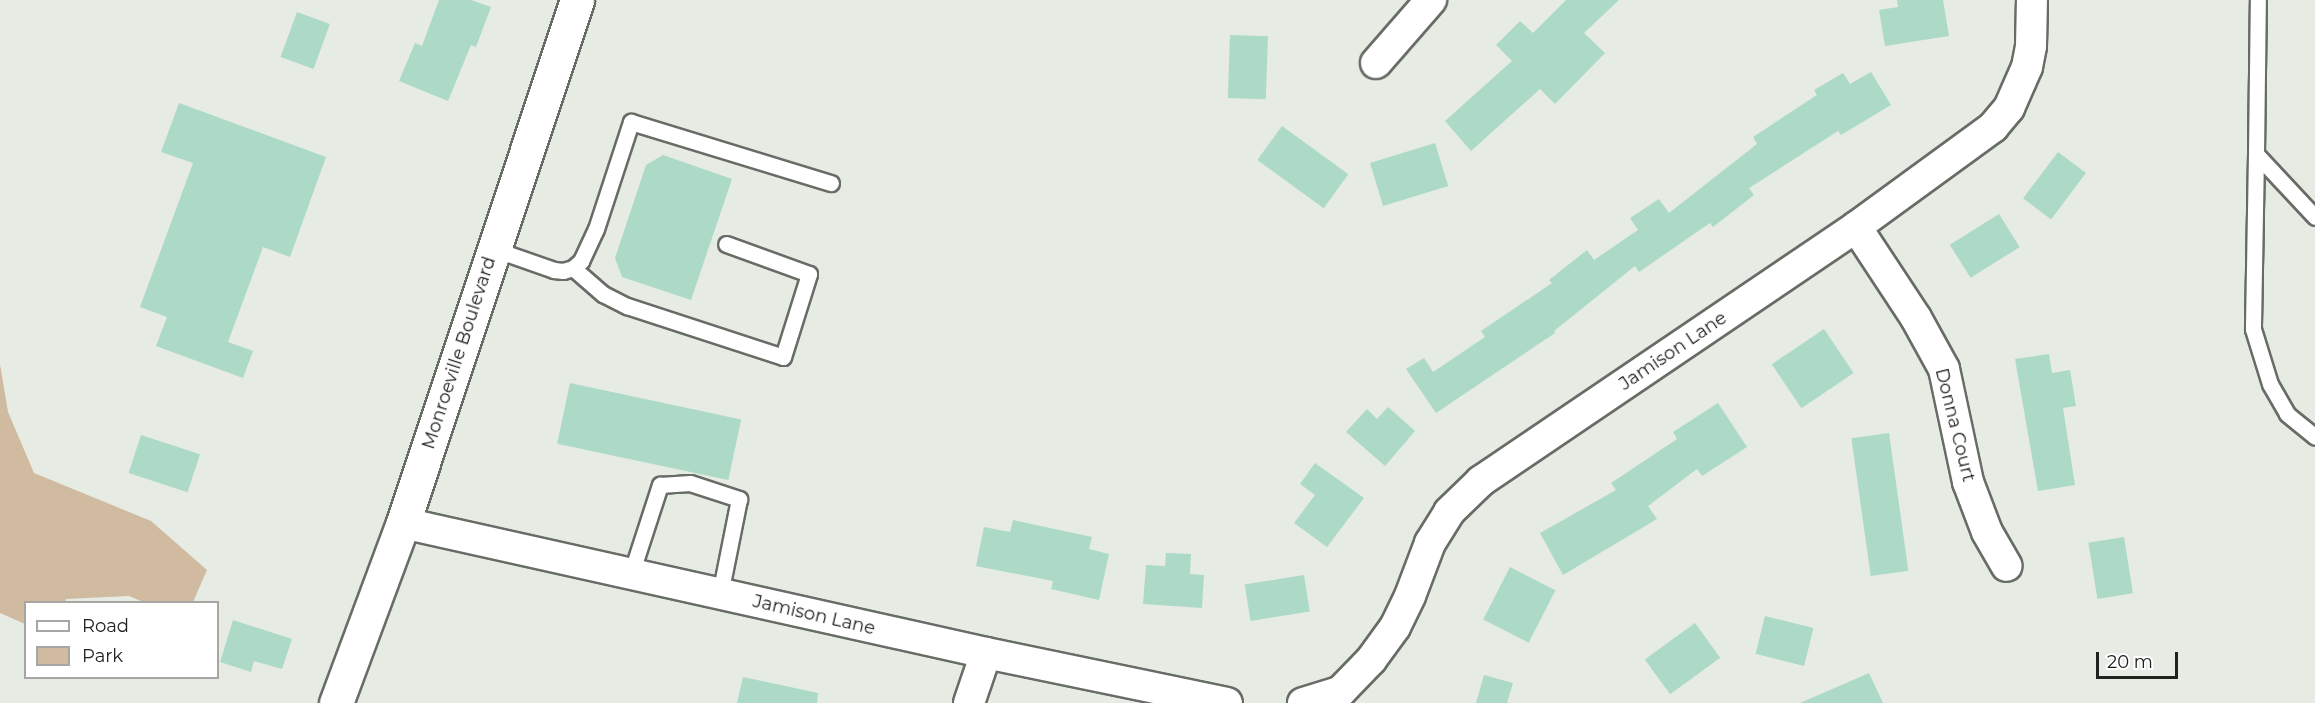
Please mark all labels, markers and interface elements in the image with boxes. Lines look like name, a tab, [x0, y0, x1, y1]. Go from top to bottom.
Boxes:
street label: Monroeville Boulevard	[418, 254, 500, 452]
street label: Jamison Lane	[1615, 307, 1731, 395]
street label: Donna Court	[1930, 366, 1980, 484]
street label: Jamison Lane	[751, 590, 877, 640]
legend	[24, 601, 219, 679]
text: Road	[82, 615, 129, 637]
scale bar	[2099, 640, 2182, 678]
text: Park	[82, 645, 123, 667]
text: 20 m	[2107, 651, 2153, 673]

